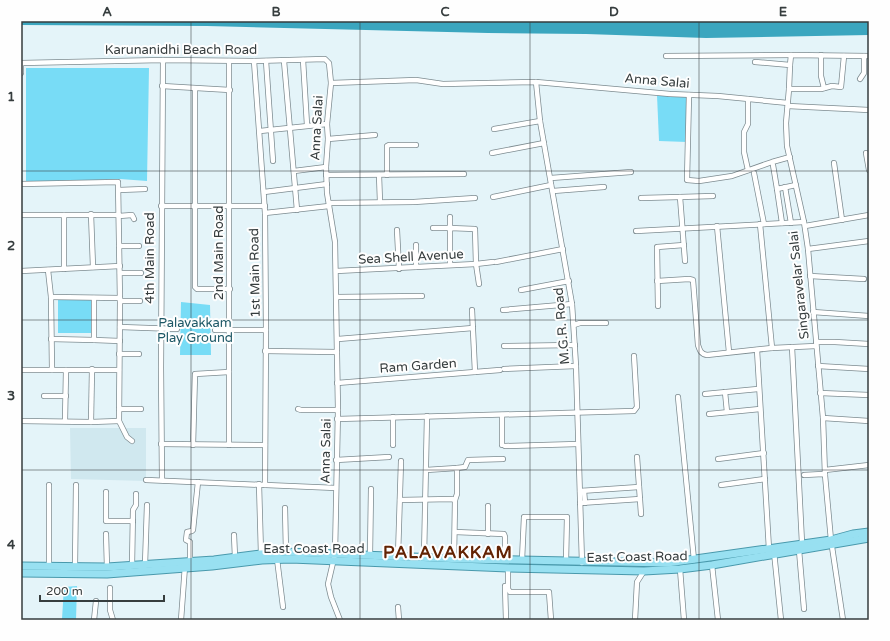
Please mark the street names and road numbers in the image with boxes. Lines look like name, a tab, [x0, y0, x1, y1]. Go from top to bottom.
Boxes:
street label: Karunanidhi Beach Road	[105, 42, 257, 58]
street label: Anna Salai	[624, 70, 690, 92]
street label: Anna Salai	[307, 95, 327, 161]
street label: 2nd Main Road	[211, 206, 227, 300]
street label: 4th Main Road	[142, 212, 158, 304]
street label: 1st Main Road	[246, 228, 264, 318]
street label: Singaravelar Salai	[785, 230, 813, 340]
street label: Sea Shell Avenue	[358, 246, 464, 268]
street label: M.G.R. Road	[551, 287, 573, 365]
street label: Ram Garden	[379, 355, 457, 377]
street label: Anna Salai	[317, 418, 335, 484]
street label: East Coast Road	[263, 541, 365, 557]
street label: East Coast Road	[586, 548, 688, 566]

